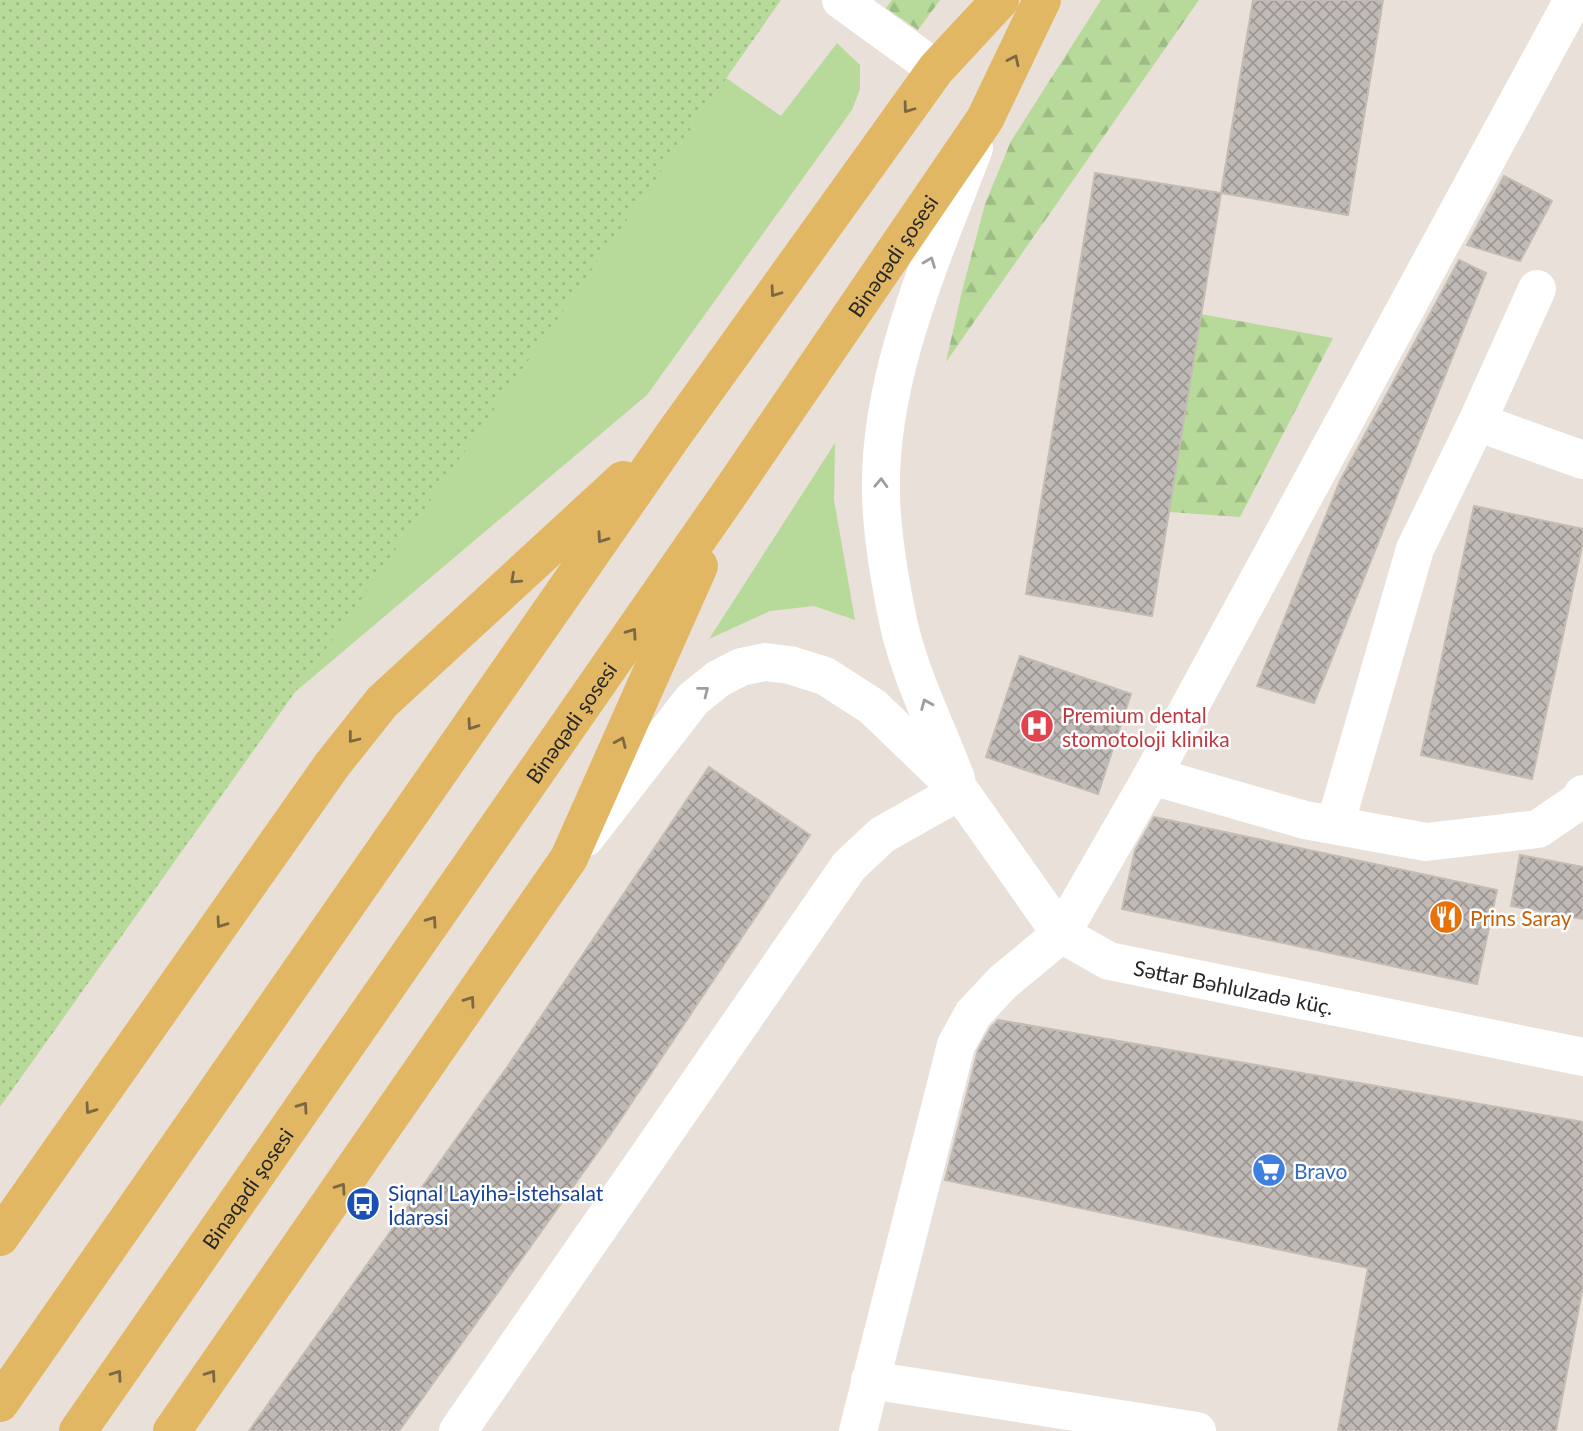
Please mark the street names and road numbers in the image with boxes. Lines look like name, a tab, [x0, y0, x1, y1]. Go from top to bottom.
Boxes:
street label: Binəqədi şosesi	[842, 190, 942, 321]
street label: Binəqədi şosesi	[520, 657, 621, 788]
street label: Səttar Bəhlulzadə küç.	[1132, 954, 1336, 1019]
street label: Binəqədi şosesi	[196, 1123, 298, 1253]

